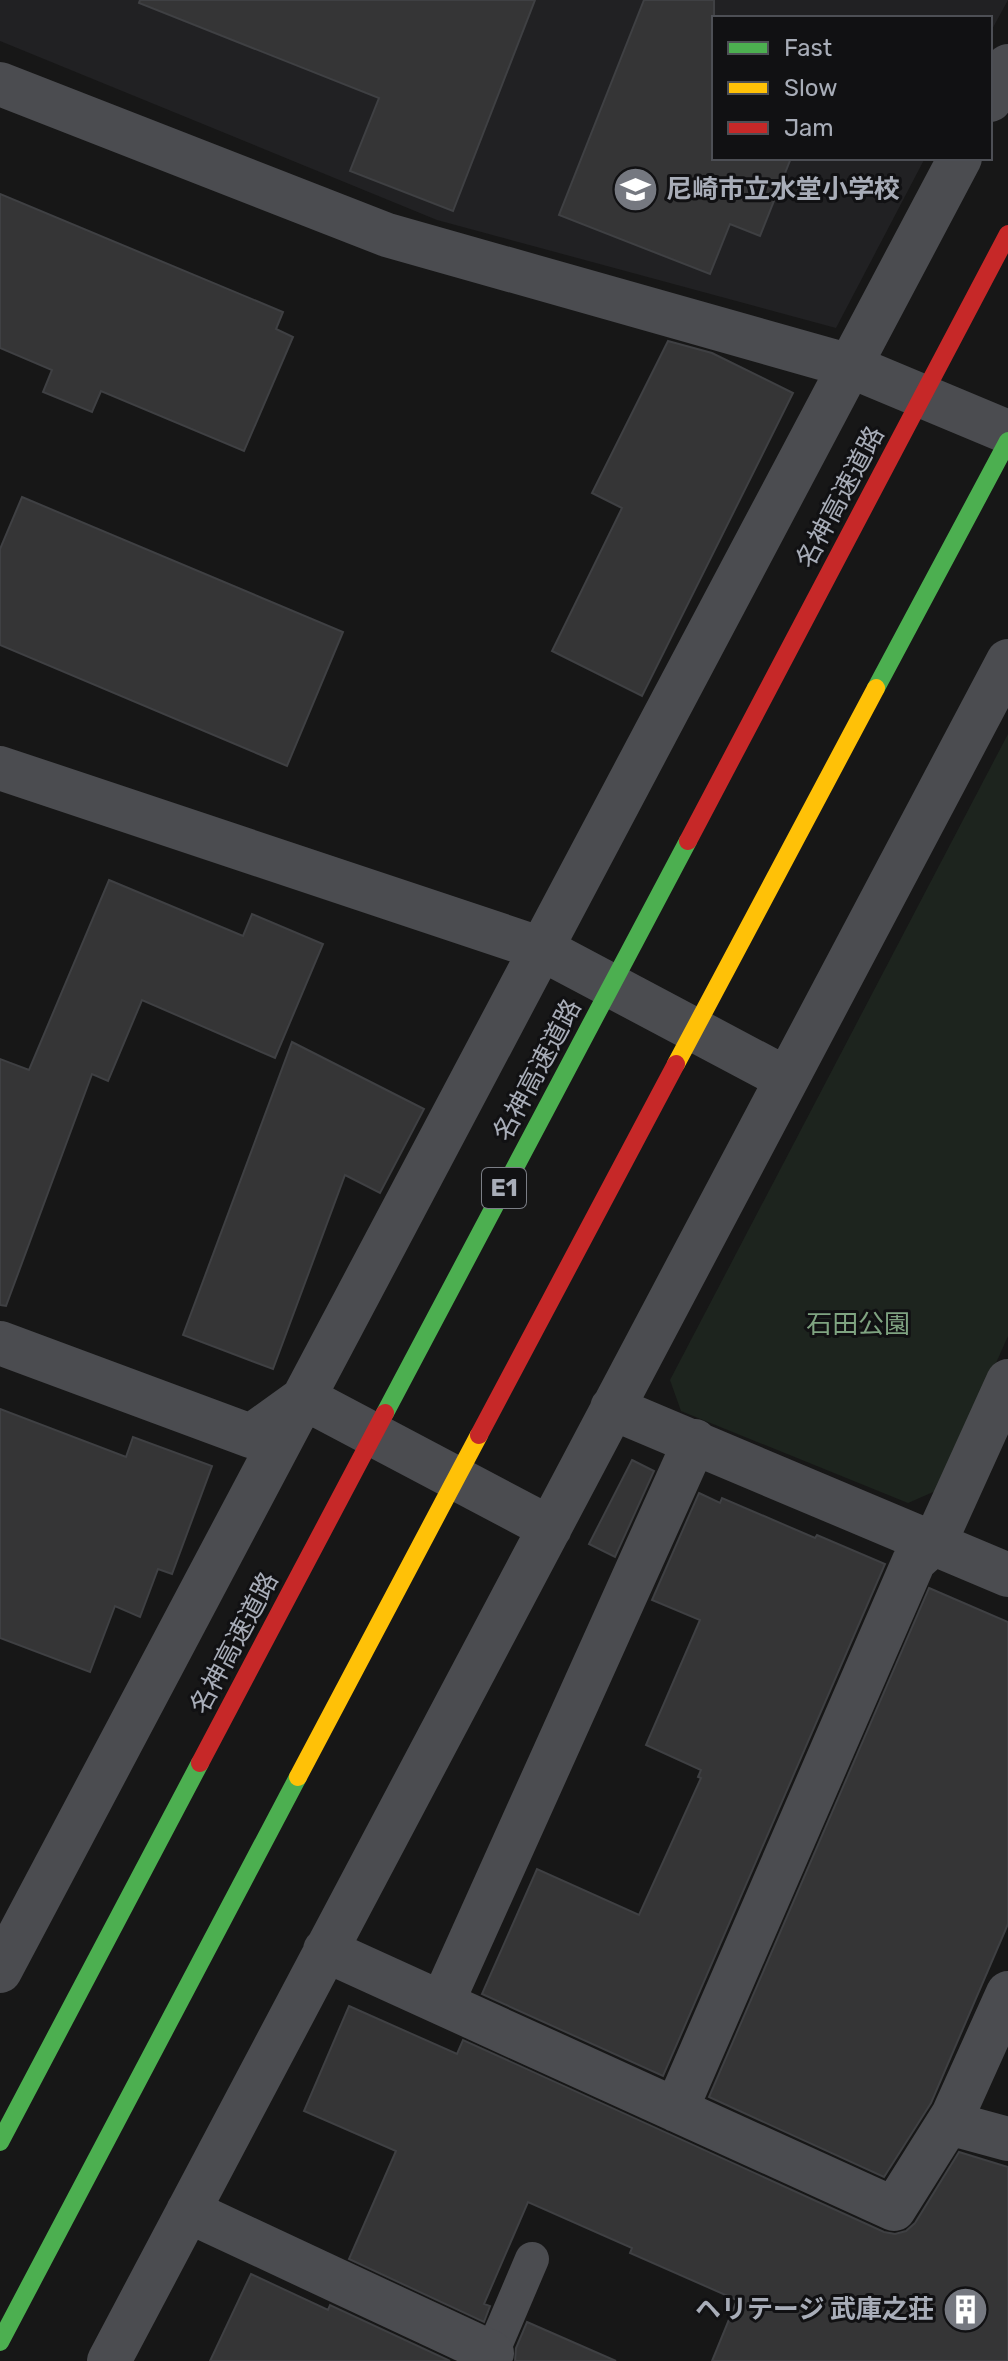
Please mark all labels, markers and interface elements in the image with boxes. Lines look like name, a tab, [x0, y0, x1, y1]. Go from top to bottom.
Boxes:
legend	[712, 16, 992, 160]
text: Fast	[784, 34, 832, 62]
text: Slow	[784, 74, 837, 102]
text: Jam	[784, 114, 834, 142]
school or university icon: 尼崎市立水堂小学校	[611, 165, 659, 213]
place label: 尼崎市立水堂小学校	[666, 174, 900, 205]
street label: 名神高速道路	[790, 421, 891, 573]
street label: 名神高速道路	[487, 994, 588, 1146]
road number: E1	[482, 1168, 526, 1208]
park label: 石田公園	[806, 1309, 910, 1340]
street label: 名神高速道路	[184, 1567, 285, 1719]
building icon: ヘリテージ 武庫之荘	[941, 2285, 989, 2333]
place label: ヘリテージ 武庫之荘	[695, 2294, 934, 2325]

